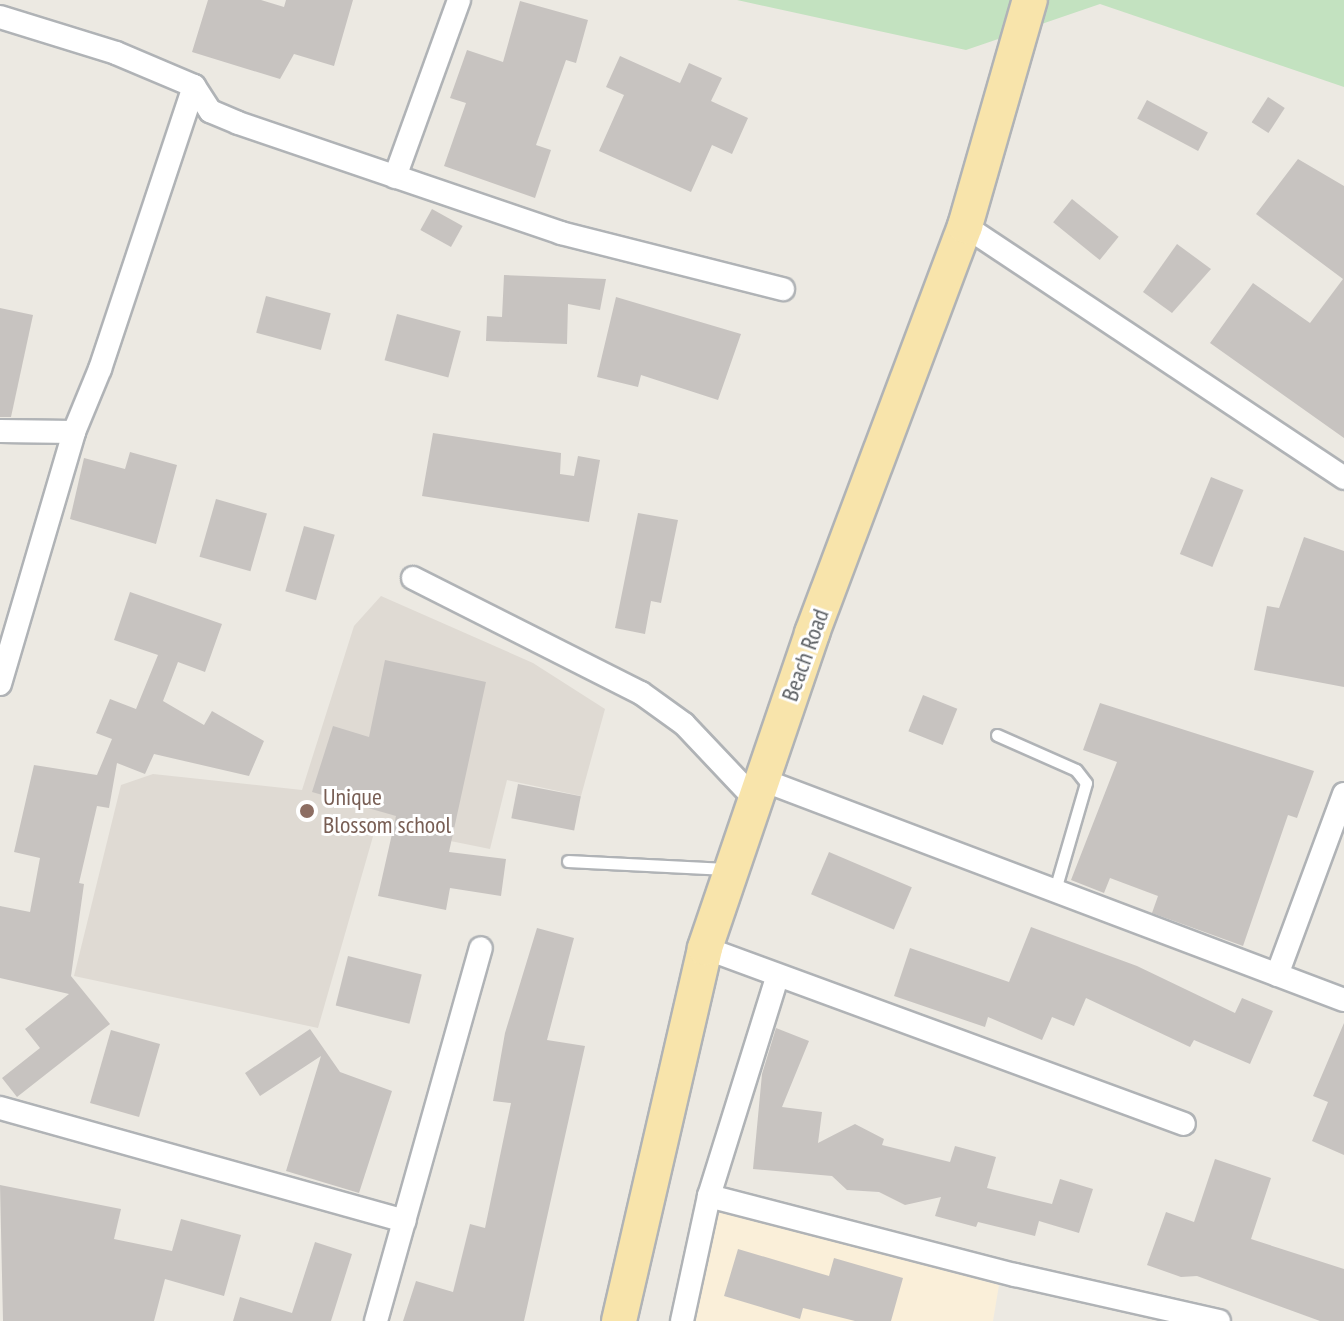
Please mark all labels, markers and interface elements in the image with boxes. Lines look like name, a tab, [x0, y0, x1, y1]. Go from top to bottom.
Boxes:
street label: Beach Road	[775, 605, 835, 705]
place label: Unique Blossom school	[323, 783, 451, 839]
marker: Unique Blossom school	[298, 802, 316, 820]

